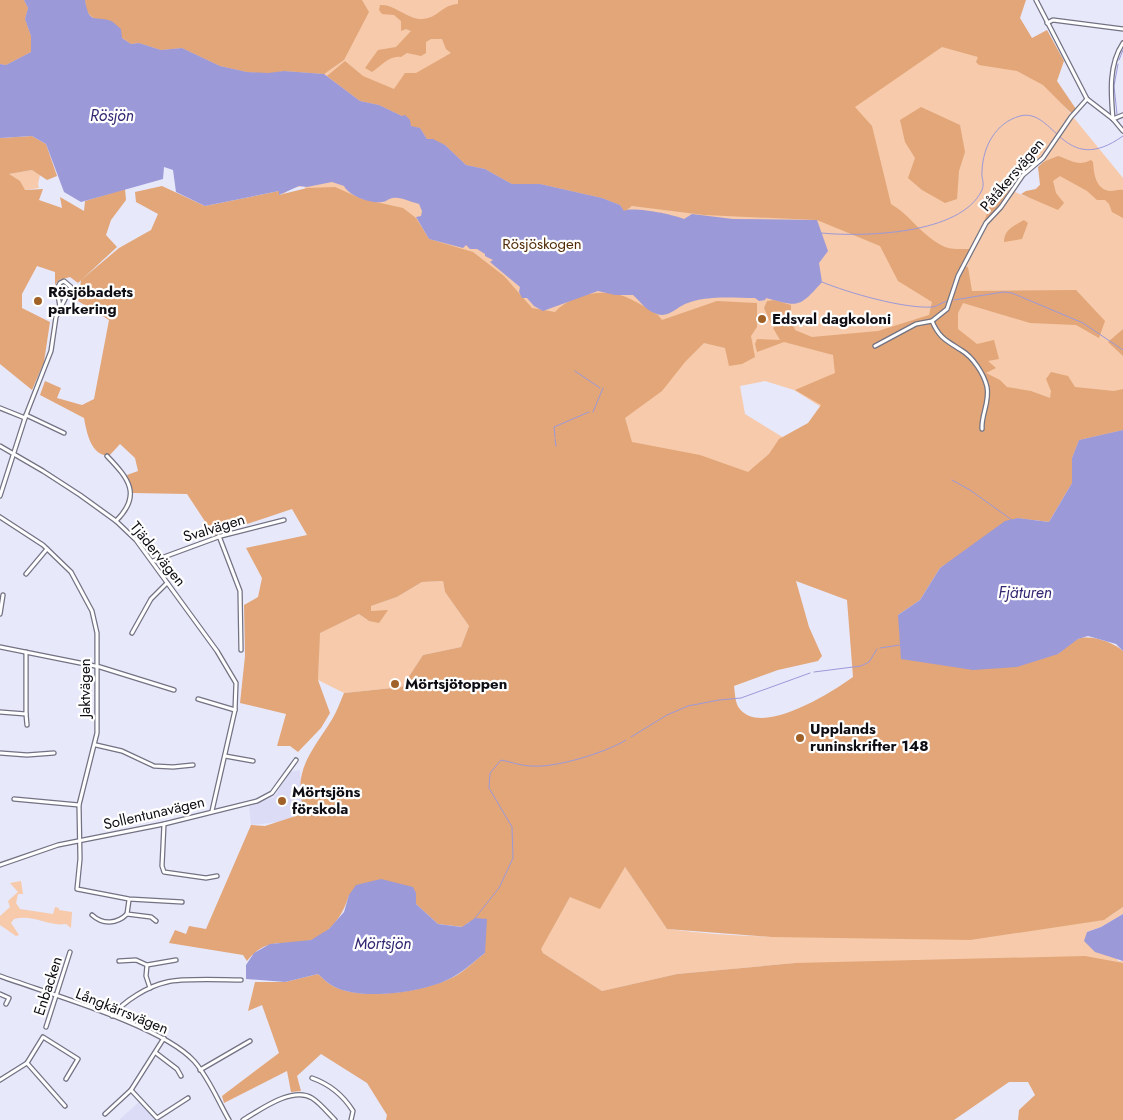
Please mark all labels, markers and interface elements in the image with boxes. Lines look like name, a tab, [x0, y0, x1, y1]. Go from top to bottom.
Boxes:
water label: Rösjön	[90, 104, 134, 127]
street label: Påtåkersvägen	[975, 134, 1049, 216]
park label: Rösjöskogen	[502, 233, 582, 255]
place label: Rösjöbadets parkering	[48, 281, 133, 320]
marker: Rösjöbadets parkering	[32, 295, 44, 307]
place label: Edsval dagkoloni	[772, 308, 891, 330]
marker: Edsval dagkoloni	[756, 313, 768, 325]
street label: Svalvägen	[180, 508, 248, 548]
street label: Tjädervägen	[125, 517, 191, 591]
water label: Fjäturen	[998, 581, 1052, 604]
street label: Jaktvägen	[74, 658, 96, 720]
place label: Mörtsjötoppen	[405, 673, 507, 695]
marker: Mörtsjötoppen	[389, 678, 401, 690]
place label: Upplands runinskrifter 148	[810, 718, 929, 757]
marker: Upplands runinskrifter 148	[794, 732, 806, 744]
place label: Mörtsjöns förskola	[292, 781, 361, 820]
street label: Sollentunavägen	[101, 791, 207, 835]
marker: Mörtsjöns förskola	[276, 795, 288, 807]
water label: Mörtsjön	[355, 932, 411, 955]
street label: Enbacken	[28, 954, 68, 1018]
street label: Långkärrsvägen	[72, 982, 172, 1040]

